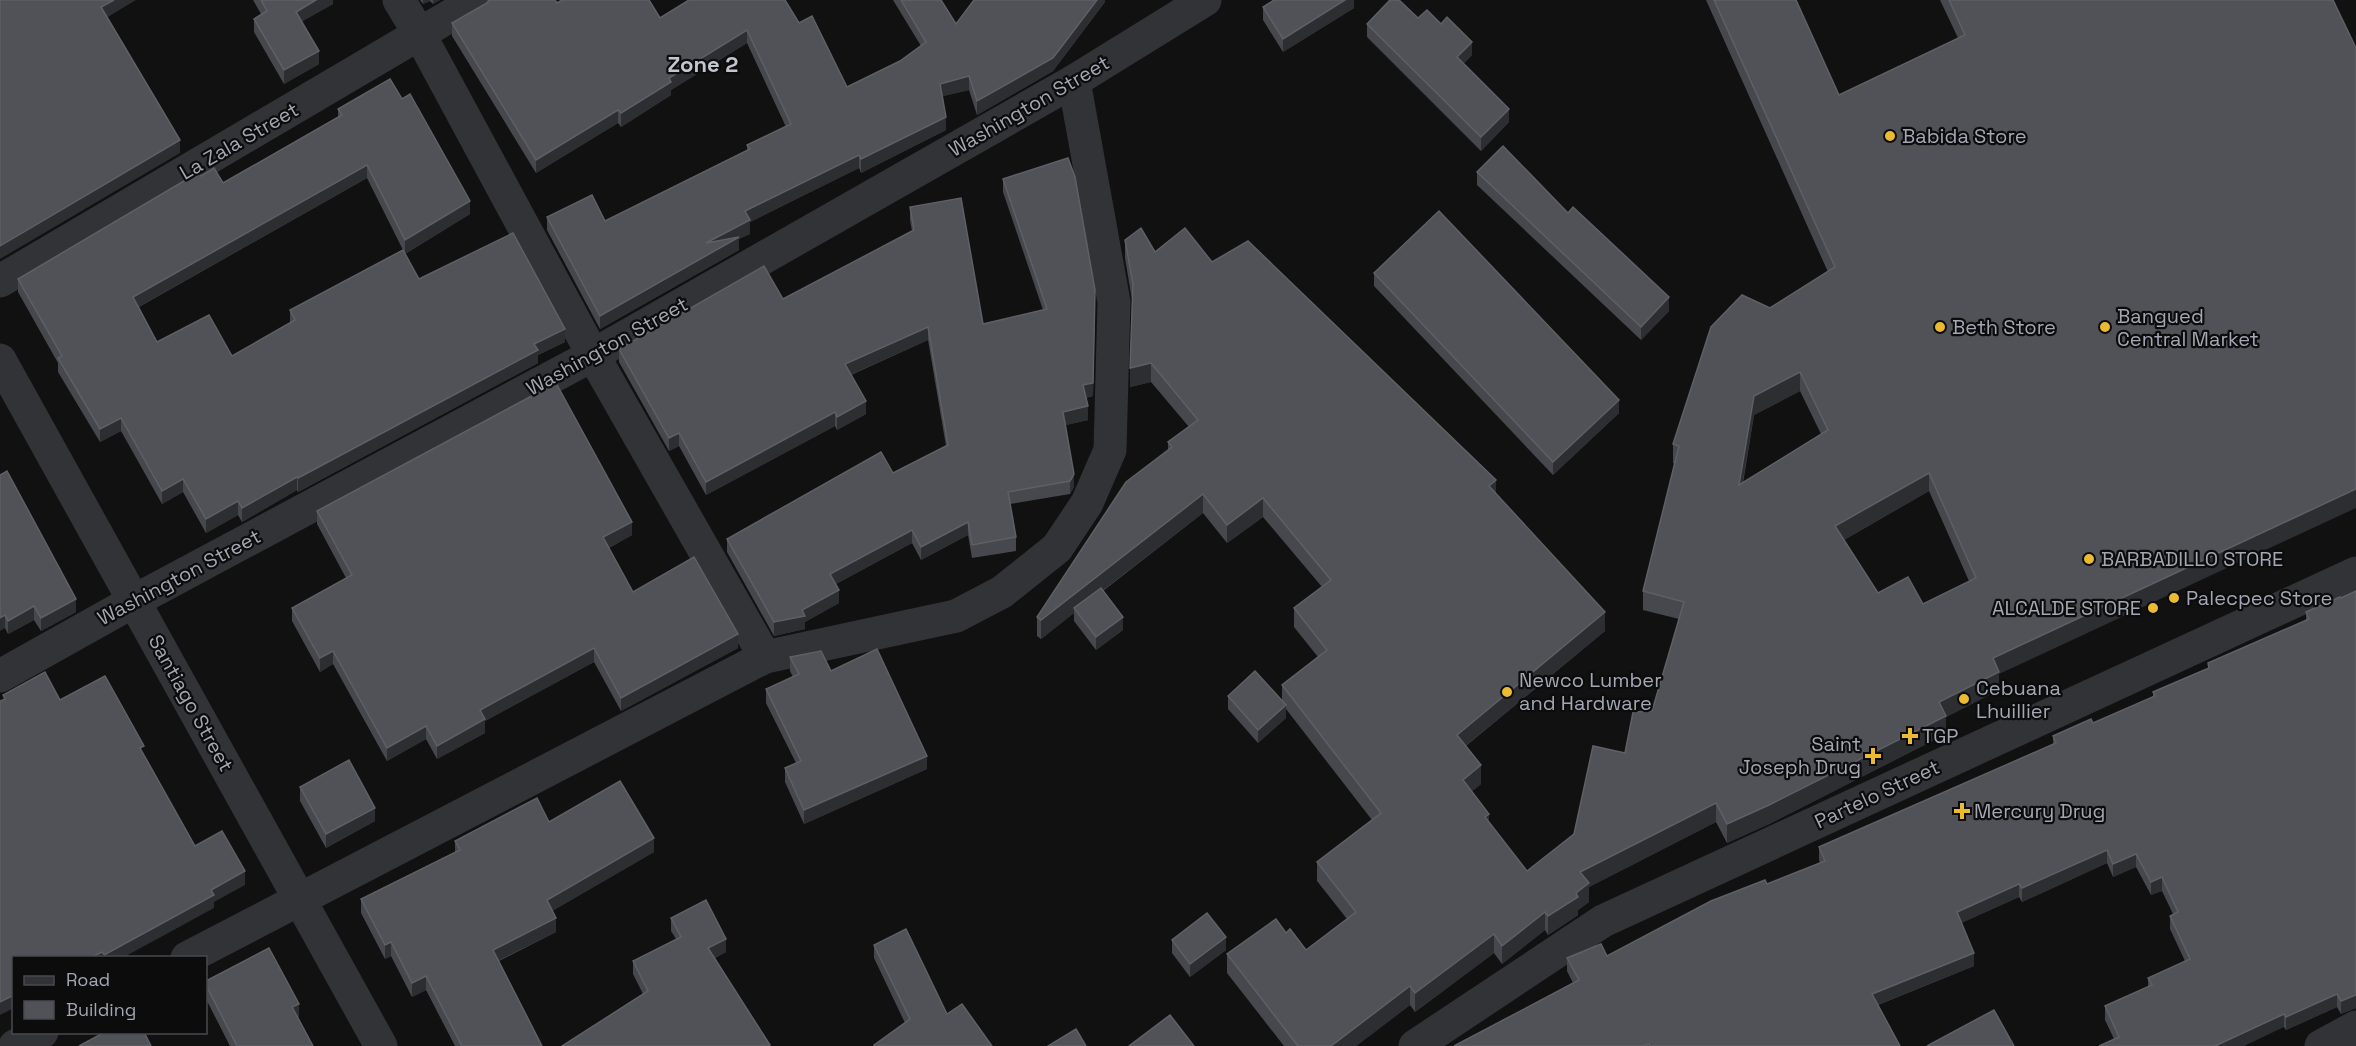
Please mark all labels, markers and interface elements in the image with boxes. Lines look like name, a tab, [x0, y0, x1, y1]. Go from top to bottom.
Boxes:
street label: Washington Street	[944, 49, 1114, 163]
district label: Zone 2	[668, 50, 738, 78]
street label: La Zala Street	[175, 96, 303, 186]
place label: Babida Store	[1902, 123, 2027, 149]
marker: Babida Store	[1883, 129, 1897, 143]
street label: Washington Street	[521, 291, 693, 401]
place label: Bangued Central Market	[2117, 303, 2259, 352]
place label: Beth Store	[1952, 314, 2056, 340]
marker: Beth Store	[1933, 320, 1947, 334]
marker: Bangued Central Market	[2098, 320, 2112, 334]
street label: Washington Street	[93, 523, 265, 631]
place label: BARBADILLO STORE	[2101, 546, 2283, 572]
marker: BARBADILLO STORE	[2082, 552, 2096, 566]
place label: Palecpec Store	[2186, 585, 2332, 611]
marker: Palecpec Store	[2167, 591, 2181, 605]
place label: ALCALDE STORE	[1992, 595, 2141, 621]
marker: ALCALDE STORE	[2146, 601, 2160, 615]
street label: Santiago Street	[143, 630, 239, 776]
place label: Newco Lumber and Hardware	[1519, 667, 1662, 716]
place label: Cebuana Lhuillier	[1976, 675, 2061, 724]
marker: Newco Lumber and Hardware	[1500, 685, 1514, 699]
marker: Cebuana Lhuillier	[1957, 692, 1971, 706]
place label: TGP	[1922, 723, 1958, 749]
marker: TGP	[1903, 729, 1917, 743]
place label: Saint Joseph Drug	[1739, 731, 1861, 780]
marker: Saint Joseph Drug	[1866, 749, 1880, 763]
street label: Partelo Street	[1810, 754, 1944, 834]
place label: Mercury Drug	[1974, 798, 2105, 824]
marker: Mercury Drug	[1955, 804, 1969, 818]
legend	[12, 956, 207, 1034]
text: Road	[66, 968, 110, 991]
text: Building	[66, 998, 136, 1021]

